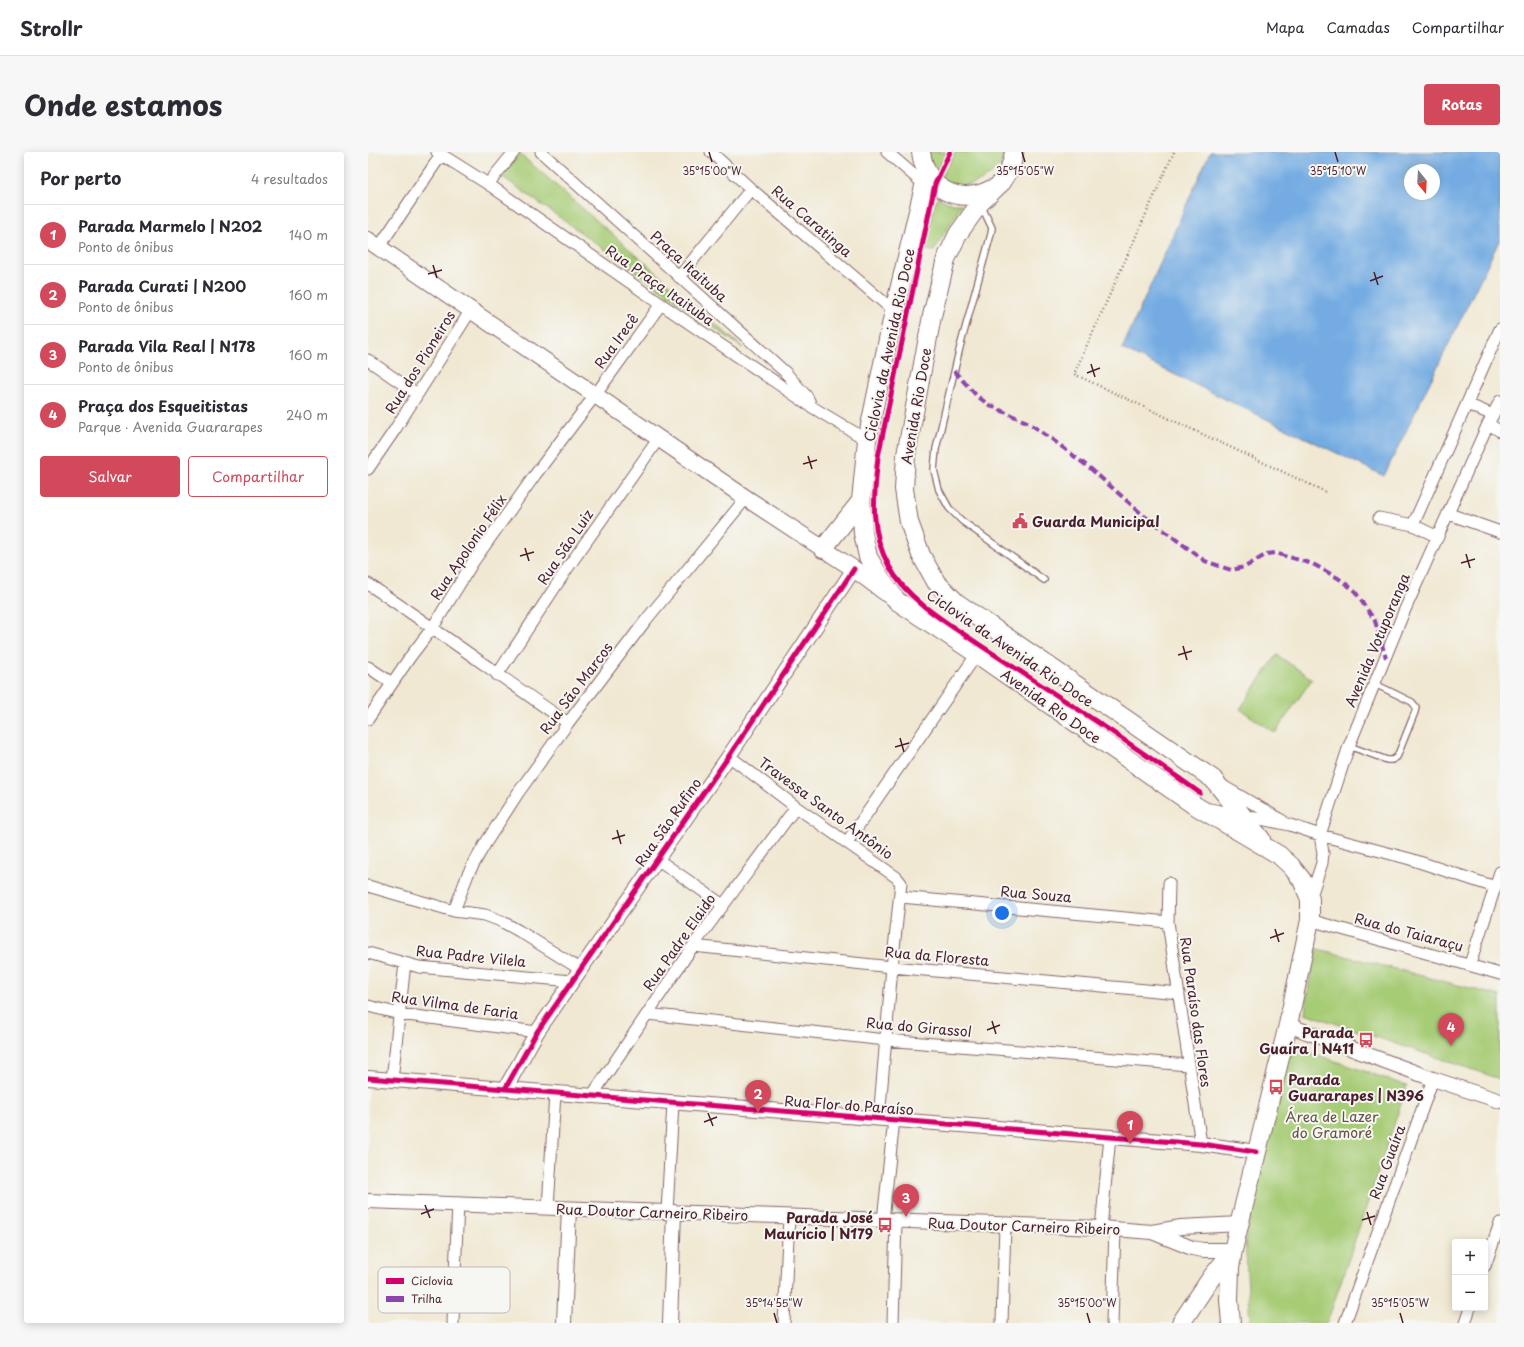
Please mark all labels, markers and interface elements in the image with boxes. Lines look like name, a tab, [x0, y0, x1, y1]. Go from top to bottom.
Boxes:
text: Strollr	[20, 14, 83, 42]
text: Mapa	[1266, 17, 1304, 38]
text: Camadas	[1326, 17, 1390, 38]
text: Compartilhar	[1412, 17, 1504, 38]
text: Onde estamos	[24, 83, 223, 126]
button: Rotas	[1424, 84, 1500, 125]
text: 35°15'00"W	[683, 163, 742, 178]
text: 35°15'05"W	[996, 163, 1055, 178]
text: 35°15'10"W	[1310, 163, 1367, 178]
north arrow	[1404, 164, 1440, 200]
text: Por perto	[40, 165, 121, 191]
text: 4 resultados	[251, 169, 328, 188]
street label: Rua Caratinga	[767, 180, 857, 262]
text: Parada Marmelo | N202	[78, 214, 262, 237]
text: 1	[50, 225, 56, 244]
text: 140 m	[289, 225, 328, 244]
street label: Praça Itaituba	[646, 226, 732, 307]
text: Ponto de ônibus	[78, 237, 173, 256]
street label: Rua Praça Itaituba	[601, 240, 719, 331]
street label: Ciclovia da Avenida Rio Doce	[860, 247, 918, 443]
text: Parada Curati | N200	[78, 274, 246, 297]
text: 2	[48, 285, 58, 304]
text: 160 m	[289, 285, 328, 304]
text: Ponto de ônibus	[78, 297, 173, 316]
street label: Rua dos Pioneiros	[380, 306, 460, 418]
street label: Rua Irecê	[589, 309, 643, 373]
text: Parada Vila Real | N178	[78, 334, 256, 357]
text: 3	[49, 345, 57, 364]
text: 160 m	[289, 345, 328, 364]
street label: Avenida Rio Doce	[897, 346, 935, 466]
text: Ponto de ônibus	[78, 357, 173, 376]
text: Praça dos Esqueitistas	[78, 394, 248, 417]
text: 4	[49, 405, 57, 424]
text: 240 m	[286, 405, 328, 424]
text: Parque · Avenida Guararapes	[78, 417, 263, 436]
button: Salvar	[40, 456, 180, 497]
button: Compartilhar	[188, 456, 328, 497]
street label: Rua Apolonio Félix	[425, 490, 511, 604]
street label: Rua São Luiz	[532, 505, 598, 589]
place label: Guarda Municipal	[1032, 511, 1160, 532]
public building icon: Guarda Municipal	[1011, 512, 1029, 530]
street label: Avenida Votuporanga	[1339, 570, 1415, 710]
street label: Ciclovia da Avenida Rio Doce	[923, 586, 1097, 710]
street label: Rua São Marcos	[535, 638, 617, 738]
street label: Avenida Rio Doce	[998, 665, 1104, 747]
street label: Travessa Santo Antônio	[754, 752, 898, 864]
street label: Rua São Rufino	[630, 773, 707, 871]
street label: Rua Souza	[999, 880, 1073, 908]
street label: Rua Padre Elaido	[638, 889, 721, 995]
your location	[992, 903, 1012, 923]
street label: Rua do Taiaraçu	[1352, 907, 1466, 957]
street label: Rua Paraíso das Flores	[1175, 935, 1217, 1089]
street label: Rua Padre Vilela	[415, 940, 527, 972]
street label: Rua da Floresta	[884, 941, 990, 971]
street label: Rua Vilma de Faria	[390, 986, 520, 1024]
street label: Rua do Girassol	[865, 1012, 973, 1042]
pin: 4	[1438, 1013, 1464, 1046]
place label: Parada Guaíra | N411	[1259, 1022, 1354, 1059]
bus stop icon: Parada Guaíra | N411	[1357, 1031, 1375, 1049]
place label: Parada Guararapes | N396	[1288, 1069, 1424, 1106]
bus stop icon: Parada Guararapes | N396	[1267, 1078, 1285, 1096]
pin: 2	[745, 1080, 771, 1113]
street label: Rua Flor do Paraíso	[784, 1090, 915, 1120]
park label: Área de Lazer do Gramoré	[1286, 1106, 1379, 1143]
pin: 1	[1117, 1111, 1143, 1144]
street label: Rua Guaíra	[1364, 1121, 1411, 1202]
pin: 3	[893, 1184, 919, 1217]
street label: Rua Doutor Carneiro Ribeiro	[555, 1198, 749, 1226]
place label: Parada José Maurício | N179	[764, 1207, 873, 1244]
street label: Rua Doutor Carneiro Ribeiro	[927, 1212, 1121, 1240]
bus stop icon: Parada José Maurício | N179	[876, 1216, 894, 1234]
map controls	[1452, 1239, 1488, 1311]
button: +	[1452, 1239, 1488, 1275]
legend	[378, 1267, 510, 1313]
text: Ciclovia	[411, 1272, 453, 1289]
button: −	[1452, 1275, 1488, 1311]
text: Trilha	[411, 1290, 442, 1307]
text: 35°14'55"W	[745, 1295, 803, 1310]
text: 35°15'00"W	[1058, 1295, 1117, 1310]
text: 35°15'05"W	[1371, 1295, 1430, 1310]

